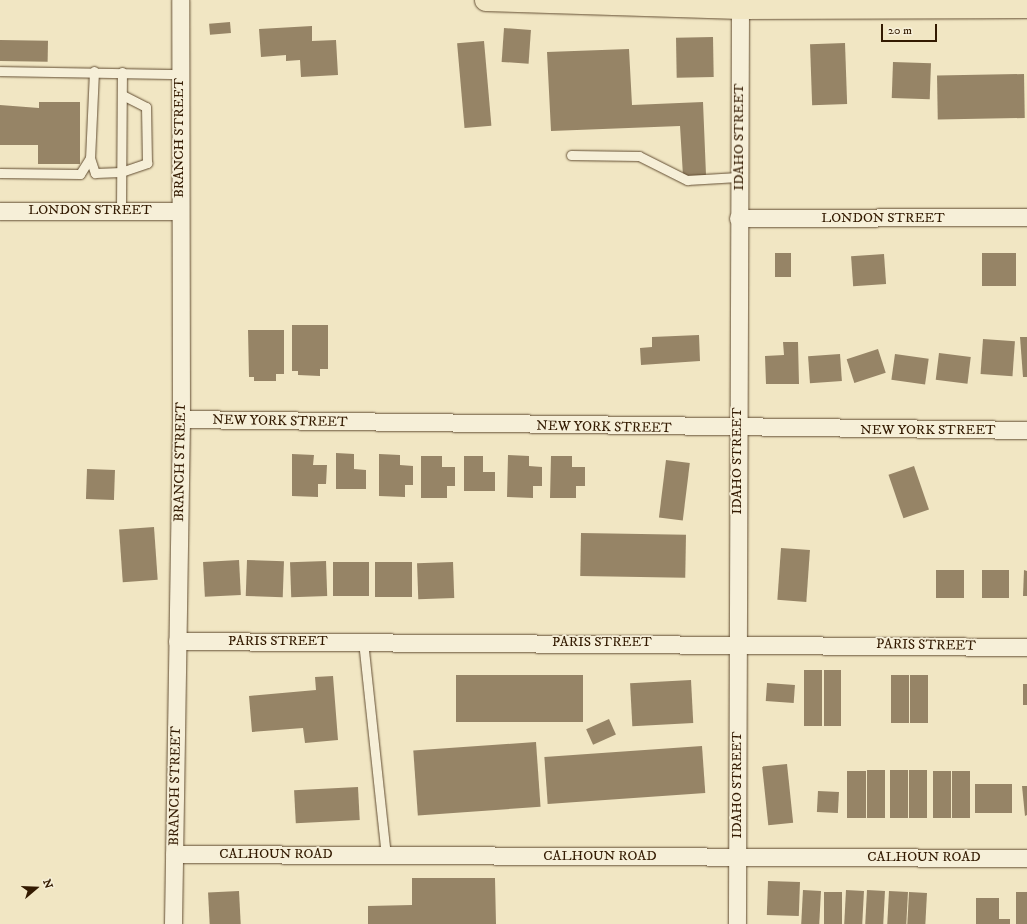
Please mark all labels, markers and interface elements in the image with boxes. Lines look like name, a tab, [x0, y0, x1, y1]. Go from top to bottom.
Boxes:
scale bar	[883, 16, 939, 42]
text: 20 m	[888, 23, 912, 38]
street label: BRANCH STREET	[171, 78, 187, 198]
street label: IDAHO STREET	[731, 83, 747, 191]
street label: LONDON STREET	[28, 202, 152, 218]
street label: LONDON STREET	[821, 210, 945, 226]
street label: BRANCH STREET	[171, 402, 189, 522]
street label: IDAHO STREET	[729, 407, 745, 515]
street label: NEW YORK STREET	[212, 411, 348, 431]
street label: NEW YORK STREET	[536, 417, 672, 437]
street label: NEW YORK STREET	[860, 422, 996, 438]
street label: PARIS STREET	[228, 633, 328, 649]
street label: PARIS STREET	[552, 634, 652, 650]
street label: PARIS STREET	[876, 636, 976, 654]
street label: BRANCH STREET	[166, 726, 184, 846]
street label: IDAHO STREET	[729, 731, 745, 839]
street label: CALHOUN ROAD	[219, 846, 333, 862]
street label: CALHOUN ROAD	[543, 848, 657, 864]
street label: CALHOUN ROAD	[867, 849, 981, 865]
north arrow	[16, 868, 56, 908]
text: N	[39, 878, 55, 891]

